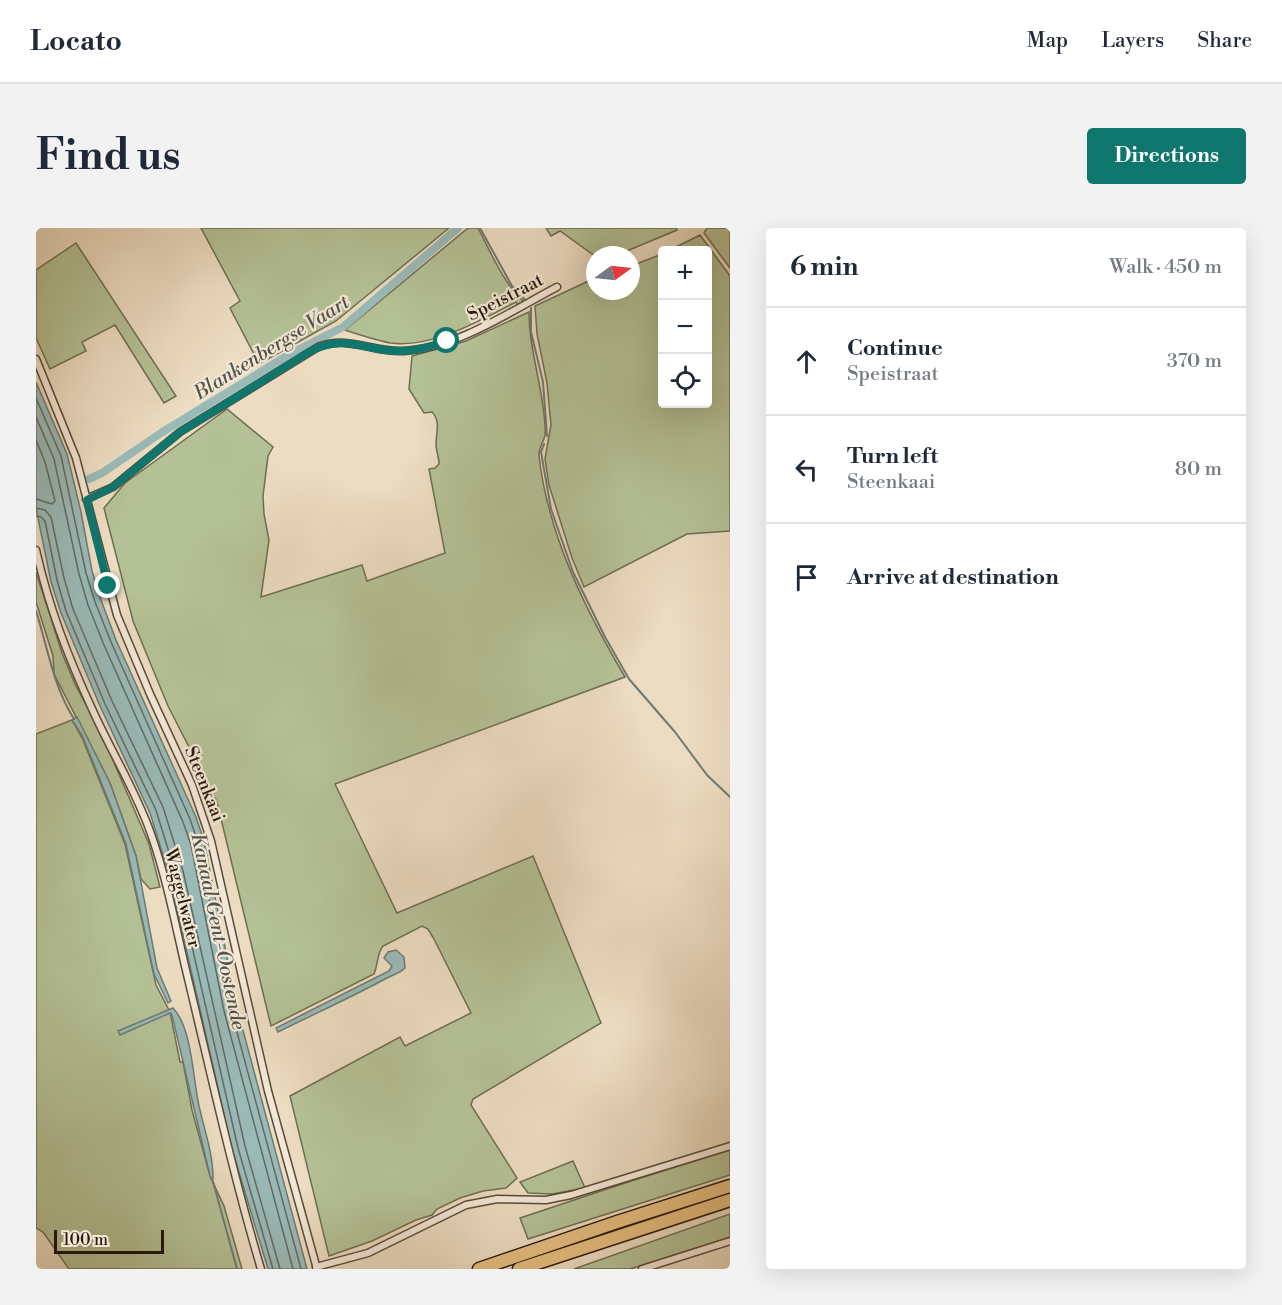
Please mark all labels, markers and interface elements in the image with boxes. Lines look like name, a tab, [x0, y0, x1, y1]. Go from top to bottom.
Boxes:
text: Locato	[30, 24, 122, 59]
text: Map	[1027, 28, 1068, 54]
text: Layers	[1101, 28, 1164, 54]
text: Share	[1197, 28, 1252, 54]
button: Directions	[1087, 128, 1246, 184]
text: Find us	[36, 130, 180, 183]
north arrow	[586, 246, 640, 300]
map controls	[658, 246, 712, 408]
button: +	[658, 246, 712, 300]
text: 6 min	[790, 251, 858, 283]
text: Walk · 450 m	[1109, 255, 1222, 280]
street label: Speistraat	[463, 268, 548, 326]
water label: Blankenbergse Vaart	[188, 290, 355, 407]
button: −	[658, 300, 712, 354]
route start	[433, 327, 459, 353]
text: Continue	[847, 335, 943, 362]
icon: ahead	[790, 345, 823, 378]
text: 370 m	[1167, 349, 1222, 374]
button: locate	[658, 354, 712, 408]
text: Speistraat	[847, 362, 939, 387]
text: Turn left	[847, 443, 938, 470]
icon: left	[790, 453, 823, 486]
text: 80 m	[1175, 457, 1222, 482]
text: Steenkaai	[847, 470, 935, 495]
icon: arrive	[790, 561, 823, 594]
text: Arrive at destination	[847, 564, 1059, 591]
route end	[94, 572, 120, 598]
street label: Steenkaai	[179, 743, 230, 825]
water label: Kanaal Gent-Oostende	[184, 830, 251, 1033]
street label: Waggelwater	[159, 845, 206, 951]
scale bar	[54, 1227, 164, 1254]
text: 100 m	[63, 1230, 108, 1250]

